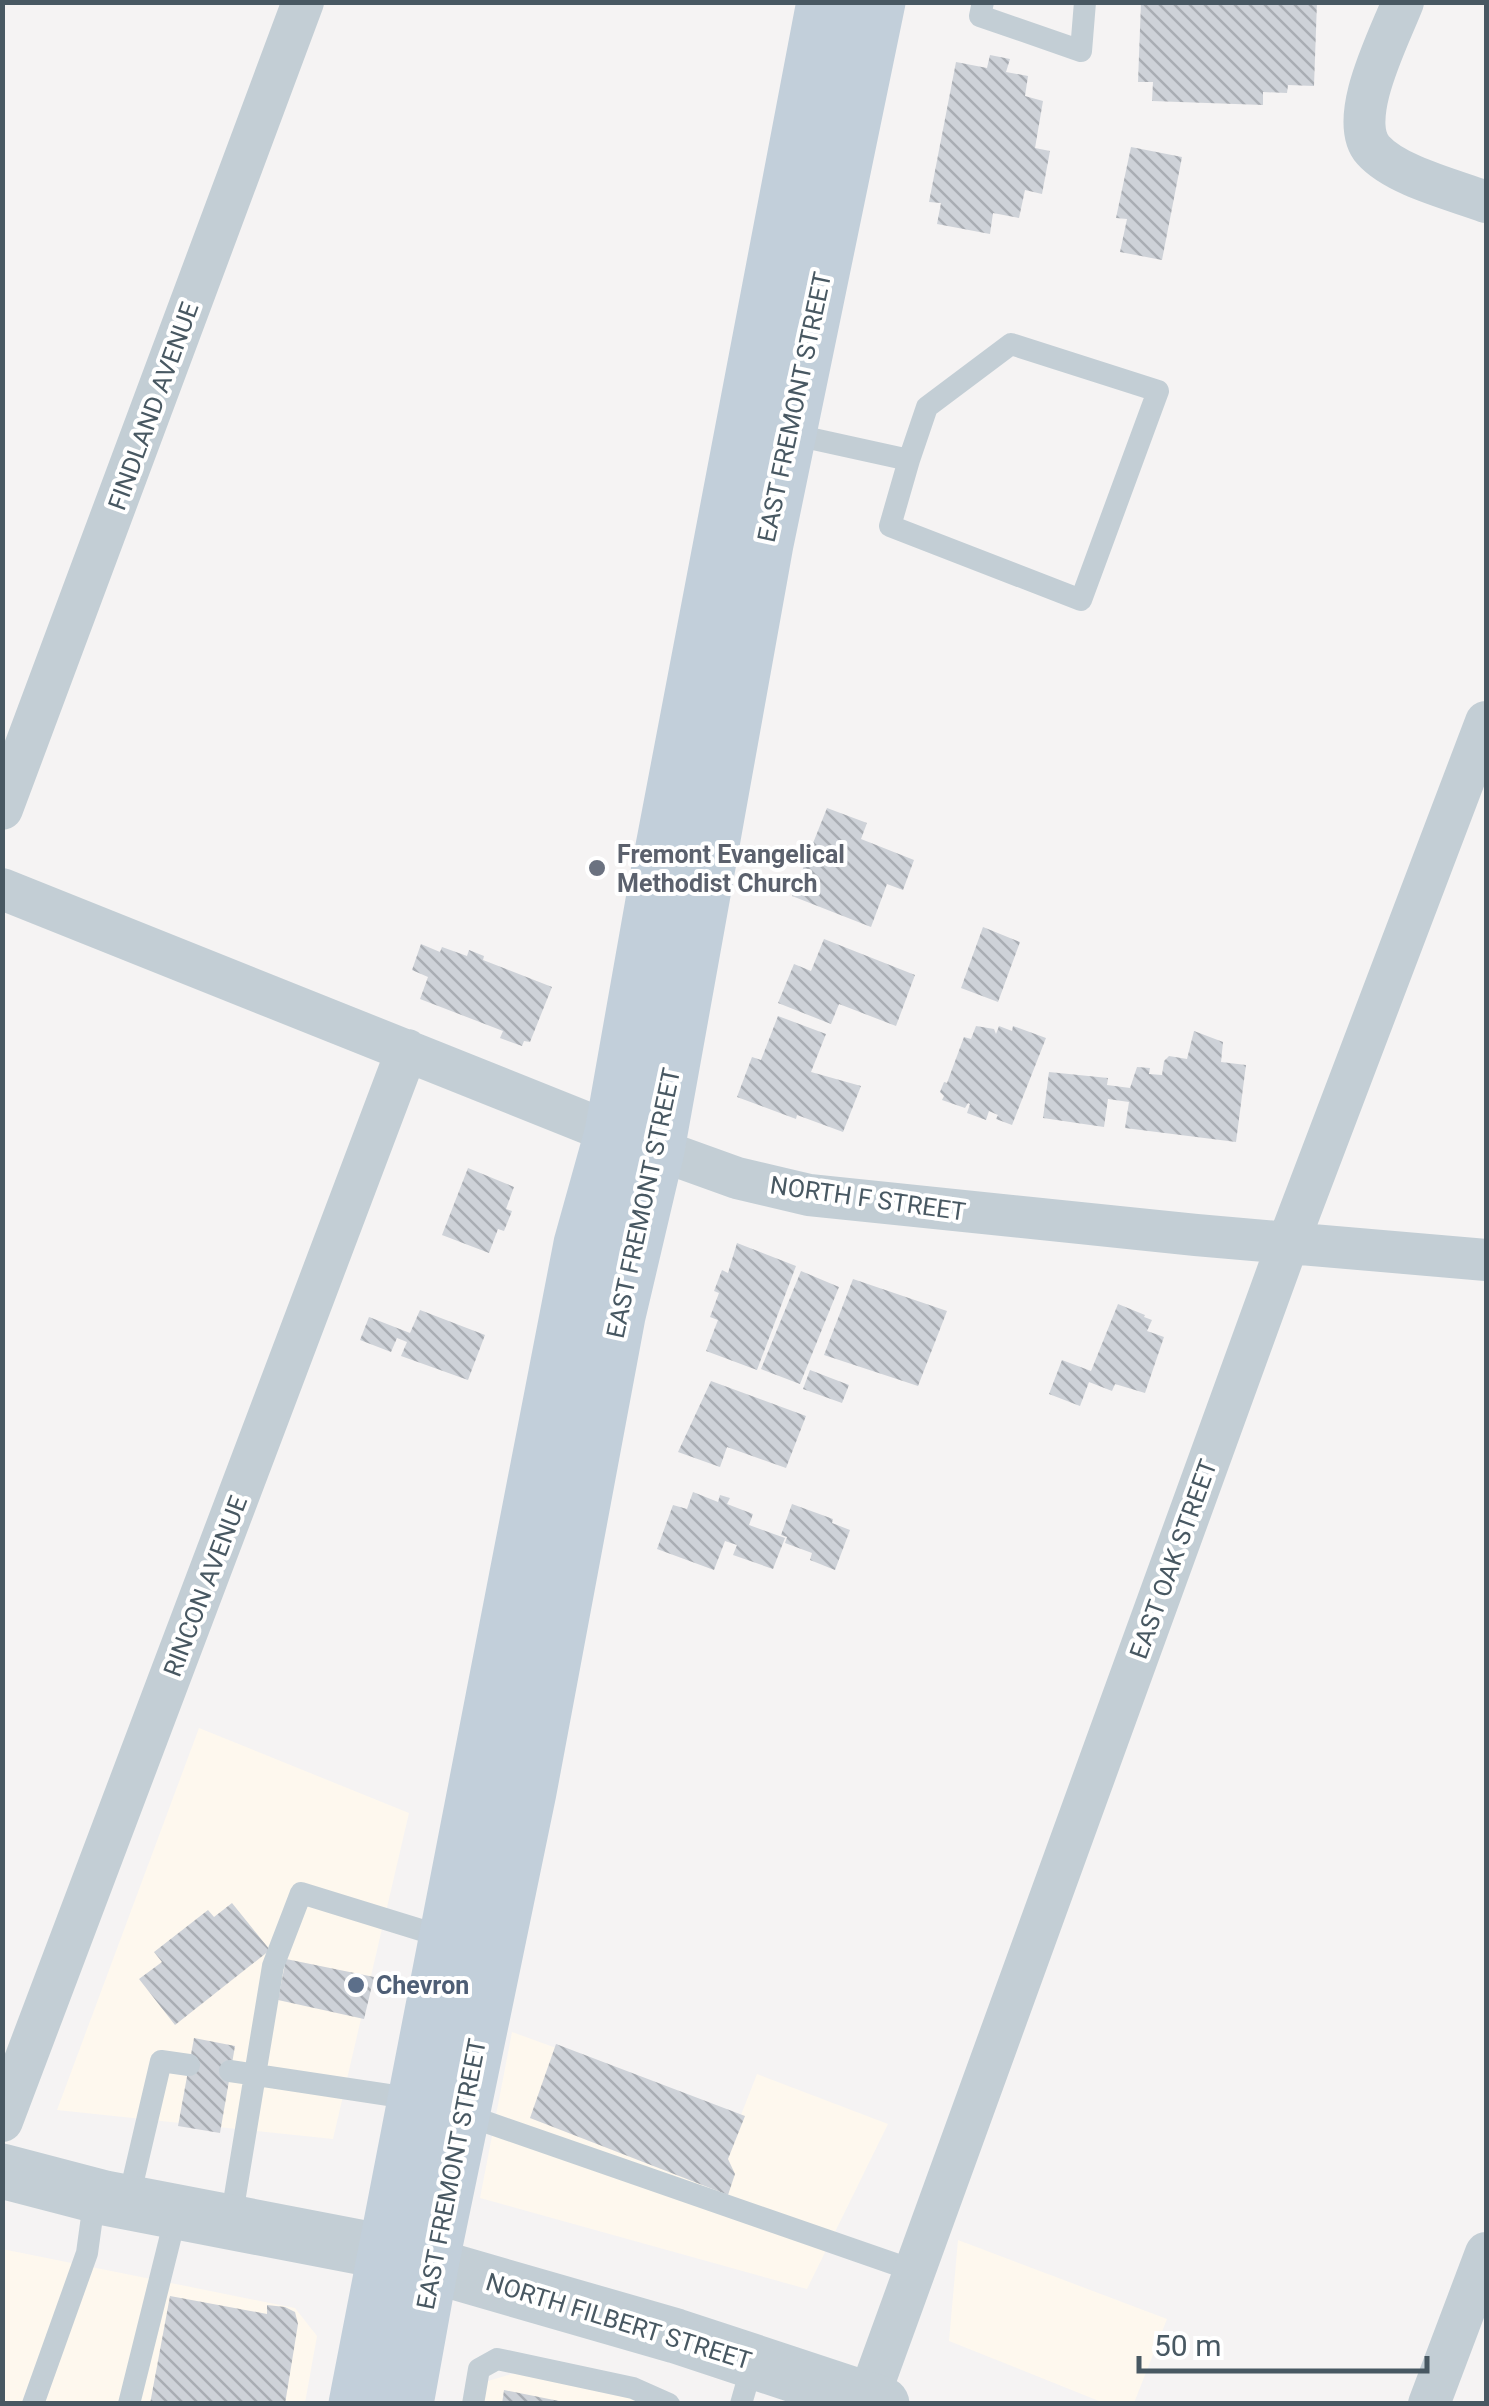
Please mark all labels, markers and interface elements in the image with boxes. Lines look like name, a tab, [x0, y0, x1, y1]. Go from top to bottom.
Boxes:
street label: EAST FREMONT STREET	[752, 269, 837, 545]
street label: FINDLAND AVENUE	[102, 298, 205, 514]
place label: Fremont Evangelical Methodist Church	[617, 840, 845, 898]
marker: Fremont Evangelical Methodist Church	[586, 857, 608, 879]
street label: EAST FREMONT STREET	[601, 1065, 686, 1341]
street label: NORTH F STREET	[768, 1170, 968, 1227]
street label: EAST OAK STREET	[1124, 1456, 1223, 1663]
street label: RINCON AVENUE	[158, 1492, 253, 1681]
place label: Chevron	[376, 1971, 469, 2000]
marker: Chevron	[345, 1974, 367, 1996]
street label: EAST FREMONT STREET	[411, 2036, 492, 2312]
street label: NORTH FILBERT STREET	[483, 2267, 755, 2376]
scale bar	[1139, 2311, 1426, 2373]
text: 50 m	[1154, 2328, 1221, 2363]

